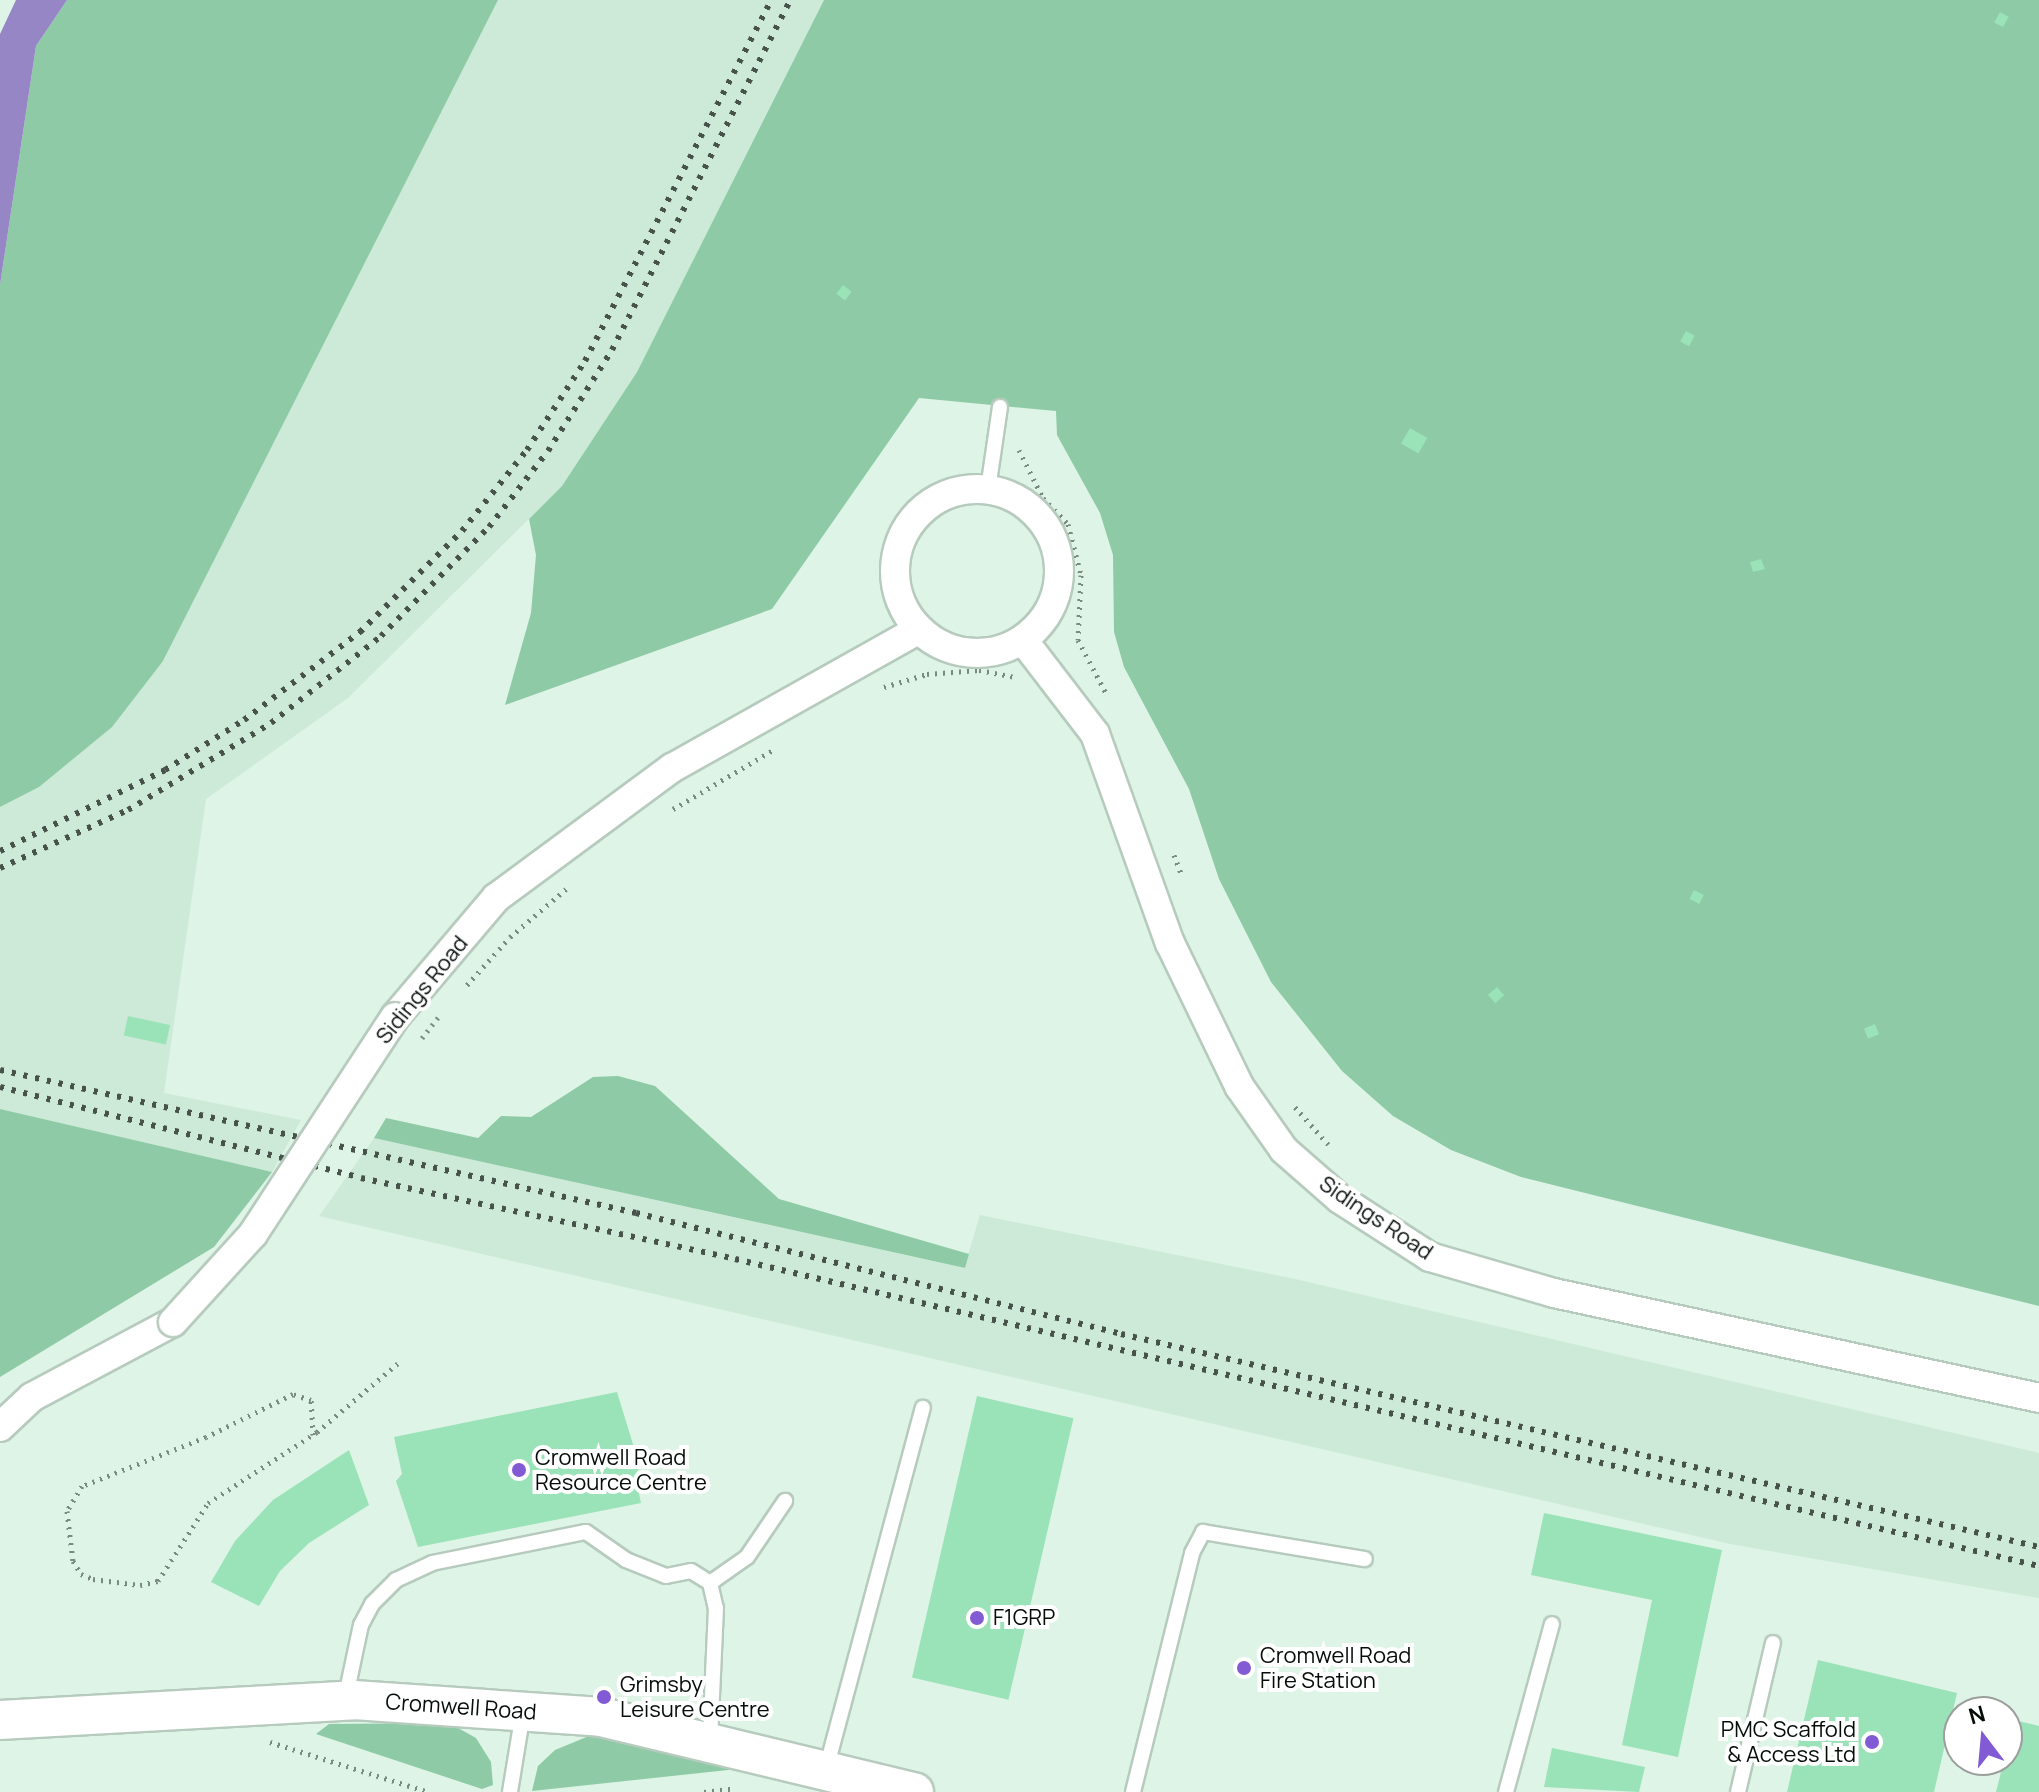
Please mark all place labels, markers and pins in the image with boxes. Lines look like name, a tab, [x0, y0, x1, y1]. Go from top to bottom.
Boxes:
place label: Cromwell Road Resource Centre	[535, 1444, 707, 1496]
marker: Cromwell Road Resource Centre	[510, 1461, 528, 1479]
place label: F1GRP	[993, 1605, 1055, 1631]
marker: F1GRP	[968, 1609, 986, 1627]
place label: Cromwell Road Fire Station	[1260, 1642, 1411, 1694]
marker: Cromwell Road Fire Station	[1235, 1659, 1253, 1677]
place label: Grimsby Leisure Centre	[620, 1671, 770, 1722]
marker: Grimsby Leisure Centre	[595, 1688, 613, 1706]
place label: PMC Scaffold & Access Ltd	[1721, 1716, 1856, 1768]
marker: PMC Scaffold & Access Ltd	[1863, 1733, 1881, 1751]

